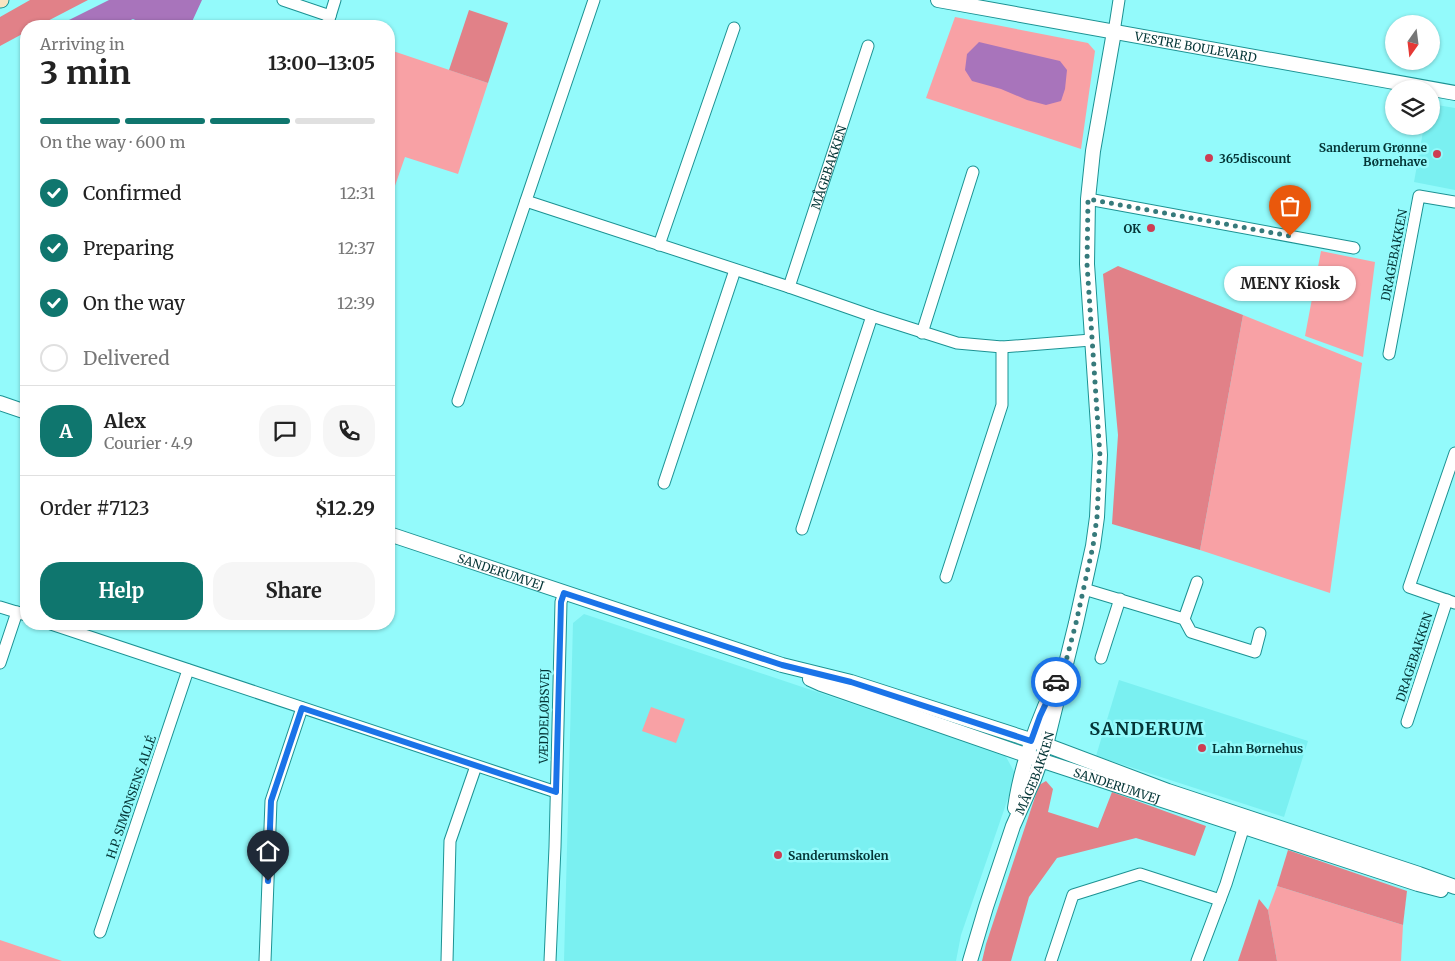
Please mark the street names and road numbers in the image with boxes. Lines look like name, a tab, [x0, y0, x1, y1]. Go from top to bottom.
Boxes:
street label: VESTRE BOULEVARD	[1133, 28, 1258, 65]
street label: MÅGEBAKKEN	[807, 123, 849, 211]
street label: DRAGEBAKKEN	[1378, 207, 1410, 302]
street label: SANDERUMVEJ	[456, 550, 547, 593]
street label: DRAGEBAKKEN	[1392, 610, 1436, 704]
street label: VÆDDELØBSVEJ	[536, 668, 552, 765]
street label: MÅGEBAKKEN	[1012, 729, 1057, 817]
street label: H.P. SIMONSENS ALLÉ	[103, 733, 159, 861]
street label: SANDERUMVEJ	[1072, 764, 1163, 807]

